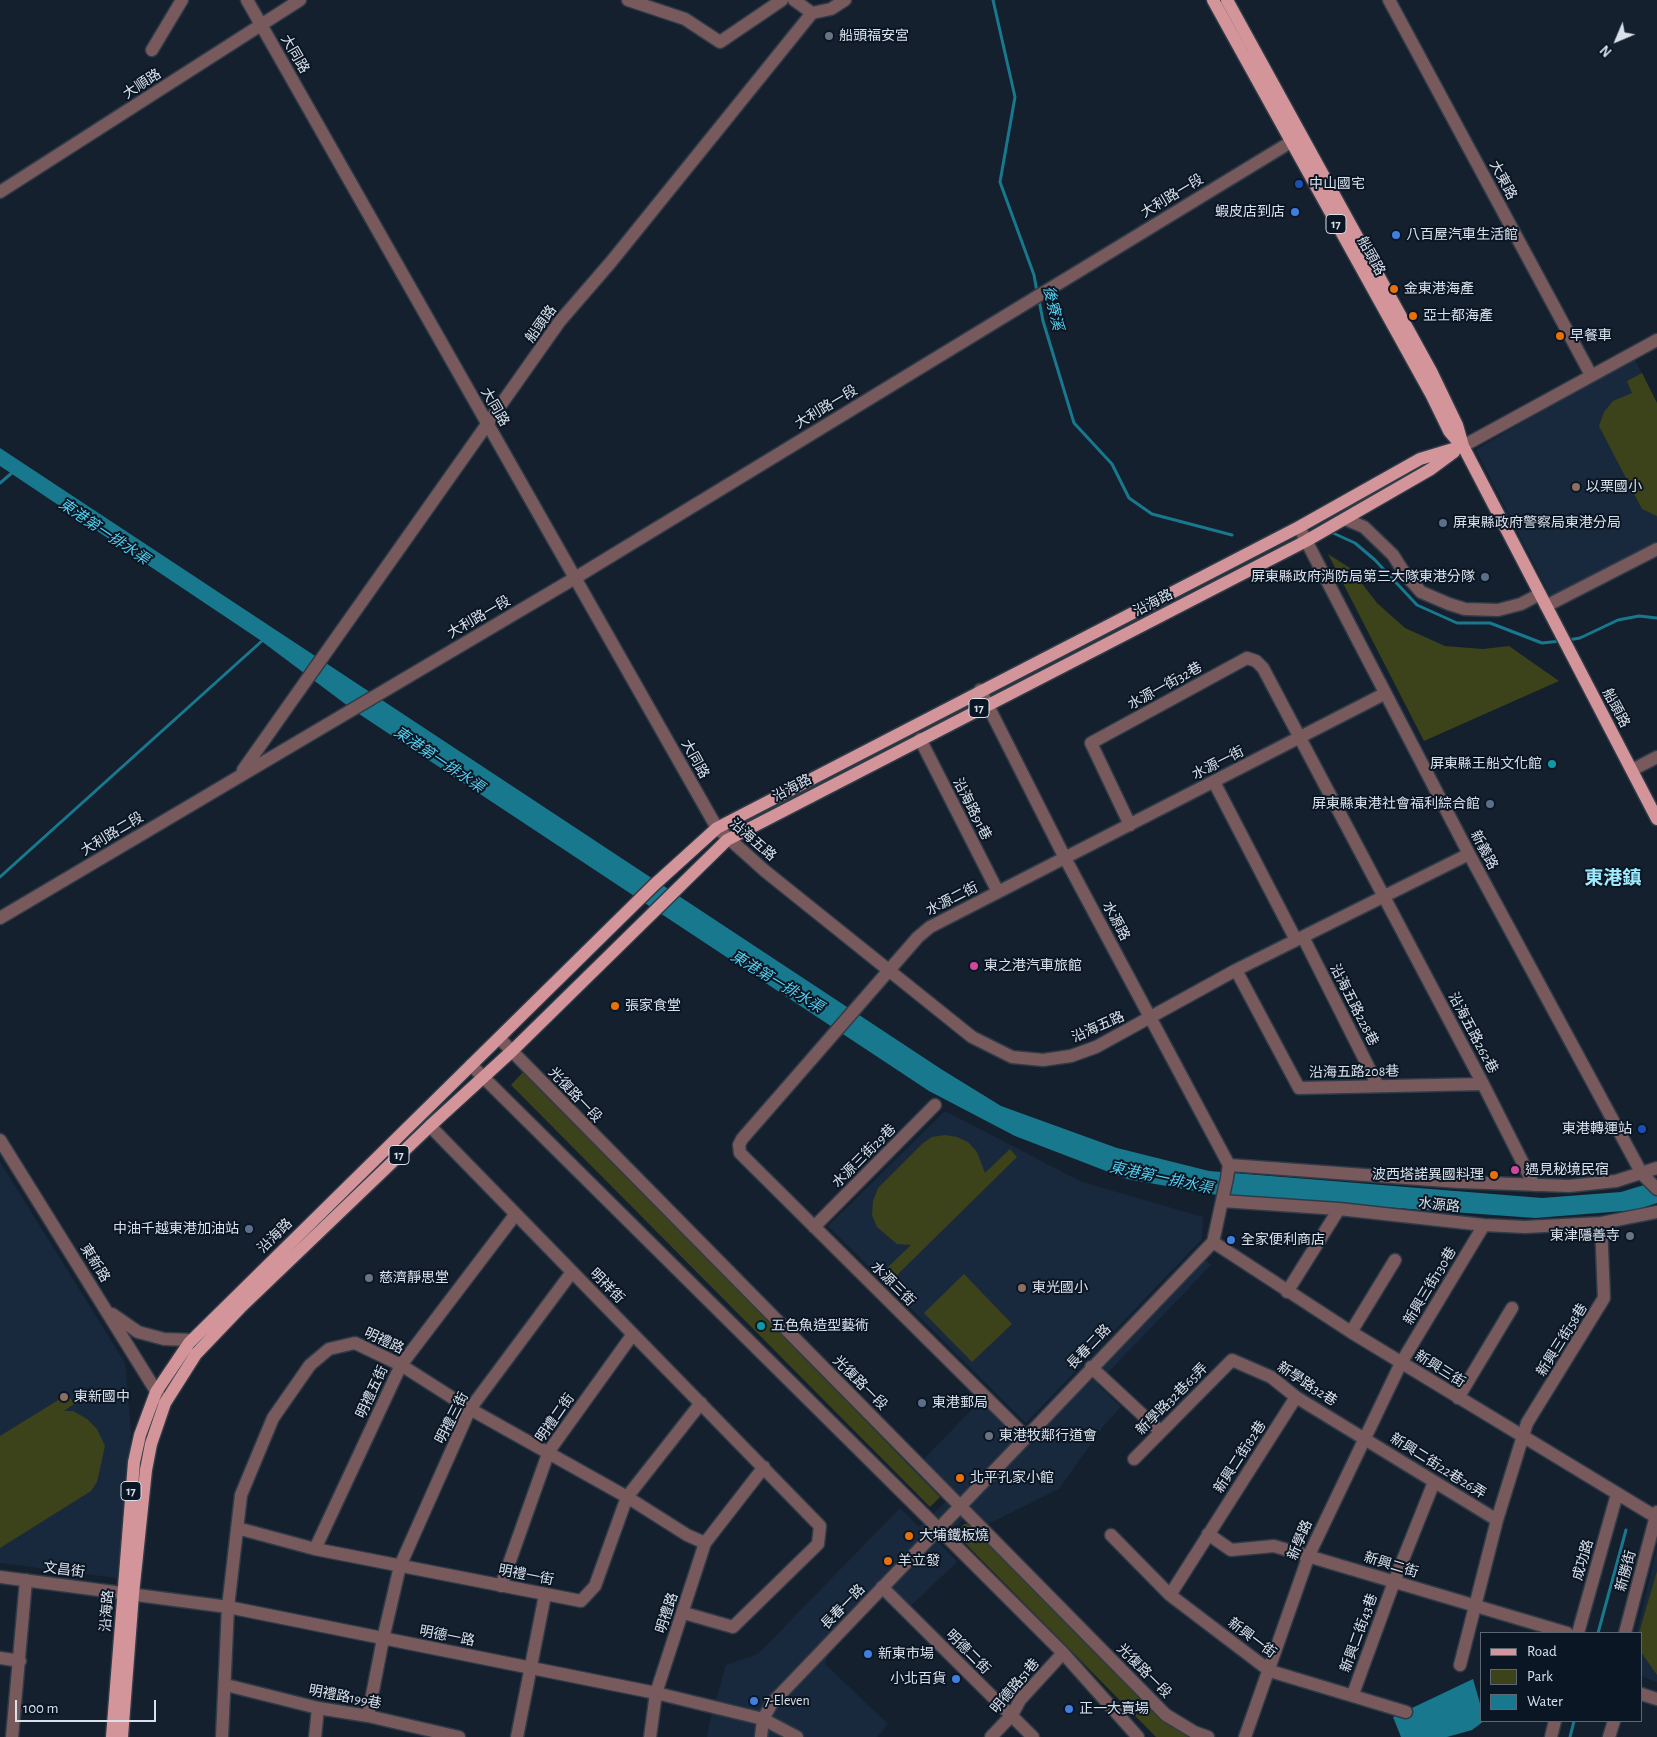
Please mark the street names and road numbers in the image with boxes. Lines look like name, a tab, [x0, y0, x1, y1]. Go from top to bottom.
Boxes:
street label: 大同路	[277, 32, 313, 76]
street label: 大順路	[120, 66, 164, 102]
street label: 大東路	[1486, 158, 1520, 202]
street label: 大利路一段	[1138, 171, 1206, 221]
road number: 17	[1326, 214, 1346, 233]
street label: 船頭路	[1353, 234, 1389, 278]
street label: 船頭路	[522, 302, 560, 346]
street label: 大利路一段	[792, 382, 860, 432]
street label: 大同路	[477, 385, 513, 429]
street label: 沿海路	[1130, 586, 1176, 620]
street label: 大利路一段	[444, 592, 514, 642]
street label: 水源一街32巷	[1125, 659, 1205, 713]
street label: 船頭路	[1599, 686, 1633, 730]
road number: 17	[969, 698, 989, 718]
street label: 大同路	[677, 737, 713, 781]
street label: 水源一街	[1189, 743, 1247, 783]
street label: 沿海路	[770, 771, 814, 805]
street label: 沿海路91巷	[949, 775, 995, 843]
street label: 大利路二段	[78, 809, 146, 859]
street label: 沿海五路	[726, 815, 780, 865]
street label: 新義路	[1467, 828, 1501, 872]
street label: 水源二街	[923, 879, 981, 919]
street label: 水源路	[1099, 899, 1133, 943]
street label: 沿海五路228巷	[1326, 961, 1382, 1049]
street label: 沿海五路262巷	[1445, 990, 1501, 1076]
street label: 沿海五路	[1069, 1008, 1127, 1046]
street label: 沿海五路208巷	[1309, 1063, 1399, 1081]
street label: 光復路一段	[545, 1064, 605, 1126]
street label: 水源三街29巷	[829, 1121, 899, 1191]
road number: 17	[389, 1146, 409, 1164]
street label: 水源路	[1417, 1194, 1461, 1216]
street label: 沿海路	[254, 1215, 296, 1257]
street label: 東新路	[77, 1241, 113, 1285]
street label: 新興三街130巷	[1400, 1244, 1460, 1328]
street label: 水源三街	[867, 1258, 919, 1310]
street label: 明祥街	[586, 1265, 628, 1307]
street label: 新興三街58巷	[1533, 1301, 1591, 1379]
street label: 長春二路	[1064, 1321, 1114, 1373]
street label: 明禮路	[361, 1325, 407, 1357]
street label: 新興三街	[1412, 1347, 1468, 1391]
street label: 光復路一段	[829, 1352, 891, 1414]
street label: 新學路32巷	[1274, 1358, 1340, 1410]
street label: 新學路32巷65弄	[1133, 1360, 1211, 1438]
street label: 明禮五街	[353, 1363, 391, 1421]
street label: 明禮三街	[432, 1389, 472, 1447]
street label: 明禮二街	[532, 1390, 578, 1446]
street label: 新興二街82巷	[1210, 1418, 1270, 1496]
street label: 新興二街22巷26弄	[1387, 1430, 1489, 1502]
road number: 17	[121, 1482, 141, 1500]
street label: 新學路	[1284, 1517, 1316, 1563]
street label: 成功路	[1569, 1537, 1597, 1583]
street label: 新興二街	[1362, 1549, 1420, 1581]
street label: 新勝街	[1612, 1549, 1640, 1593]
street label: 文昌街	[42, 1559, 86, 1581]
street label: 明禮一街	[497, 1561, 555, 1589]
street label: 長春一路	[818, 1581, 868, 1633]
street label: 沿海路	[97, 1589, 117, 1633]
street label: 明禮路	[653, 1590, 681, 1636]
street label: 新興二街43巷	[1337, 1591, 1381, 1675]
street label: 新興一街	[1225, 1614, 1279, 1662]
street label: 明德一路	[418, 1622, 476, 1650]
street label: 明德二街	[942, 1626, 994, 1678]
street label: 光復路一段	[1113, 1640, 1175, 1702]
street label: 明德路51巷	[987, 1655, 1043, 1717]
street label: 明禮路199巷	[307, 1682, 383, 1712]

